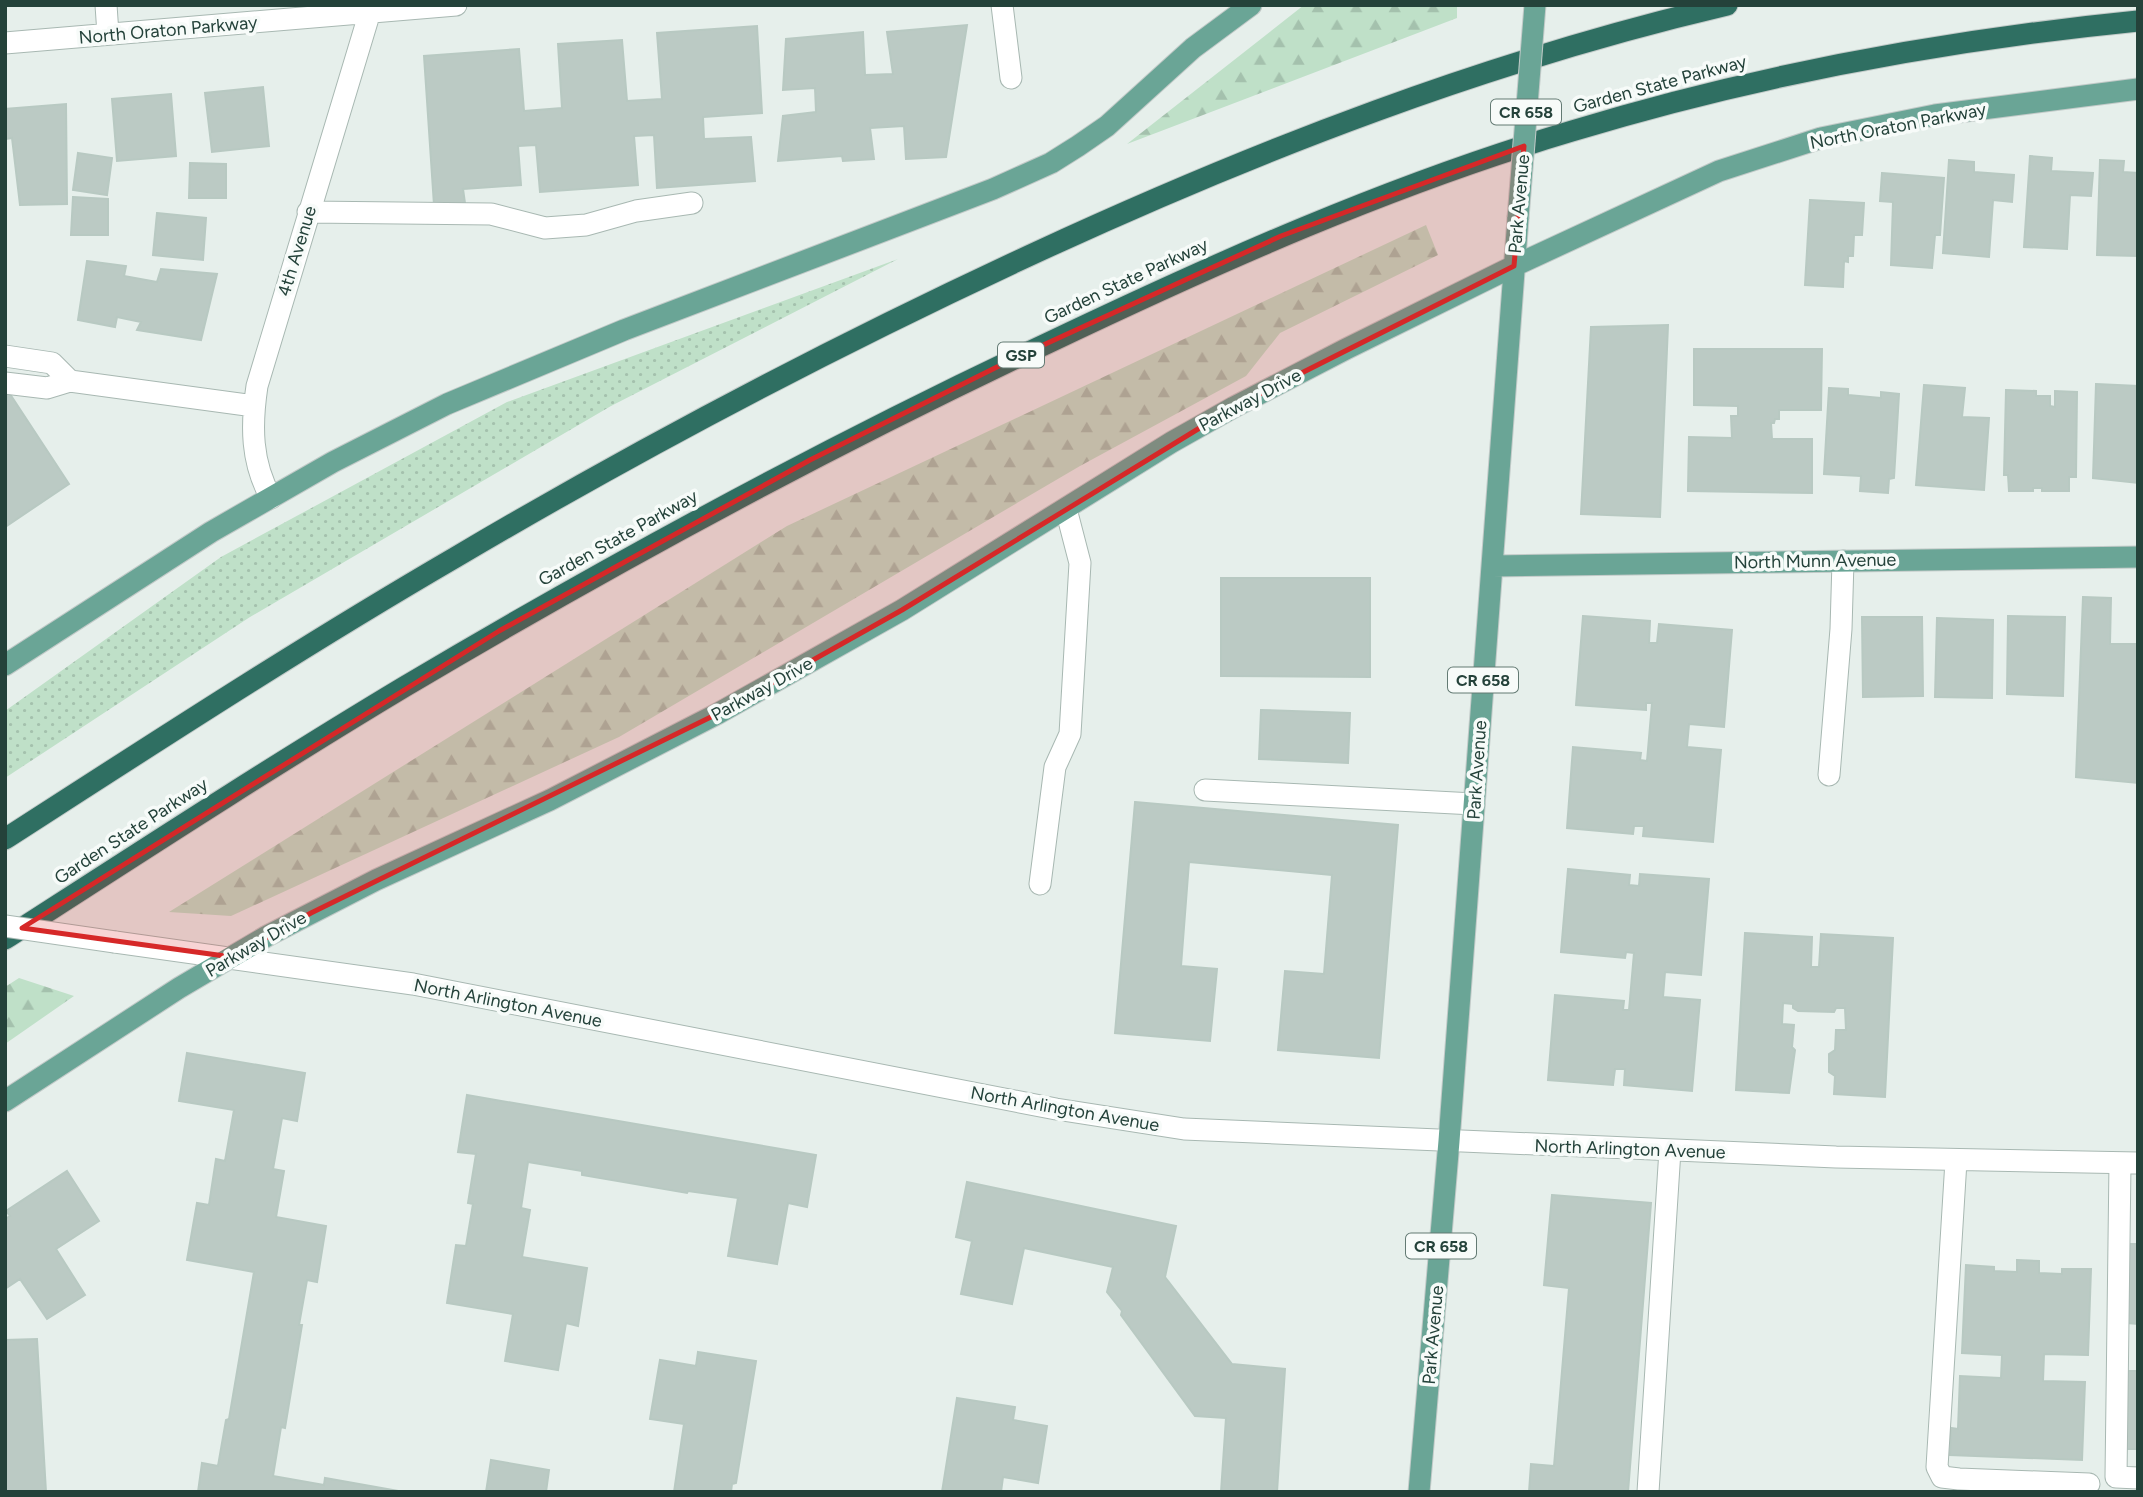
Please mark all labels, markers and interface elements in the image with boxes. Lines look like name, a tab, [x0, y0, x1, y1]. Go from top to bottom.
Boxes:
street label: North Oraton Parkway	[78, 11, 259, 49]
street label: Garden State Parkway	[1571, 50, 1750, 118]
street label: North Oraton Parkway	[1808, 98, 1989, 154]
road number: CR 658	[1491, 100, 1561, 124]
street label: Park Avenue	[1504, 153, 1534, 255]
street label: 4th Avenue	[273, 203, 321, 299]
street label: Garden State Parkway	[1040, 233, 1212, 329]
road number: GSP	[998, 342, 1044, 368]
street label: Parkway Drive	[1195, 364, 1305, 436]
street label: Garden State Parkway	[535, 485, 702, 591]
street label: North Munn Avenue	[1734, 549, 1897, 573]
street label: Parkway Drive	[707, 652, 817, 726]
road number: CR 658	[1448, 667, 1518, 692]
street label: Park Avenue	[1463, 719, 1491, 820]
street label: Garden State Parkway	[50, 773, 212, 889]
street label: Parkway Drive	[202, 906, 310, 982]
street label: North Arlington Avenue	[412, 974, 604, 1032]
street label: North Arlington Avenue	[969, 1082, 1161, 1136]
street label: North Arlington Avenue	[1534, 1135, 1726, 1163]
road number: CR 658	[1406, 1234, 1476, 1258]
street label: Park Avenue	[1418, 1284, 1448, 1386]

